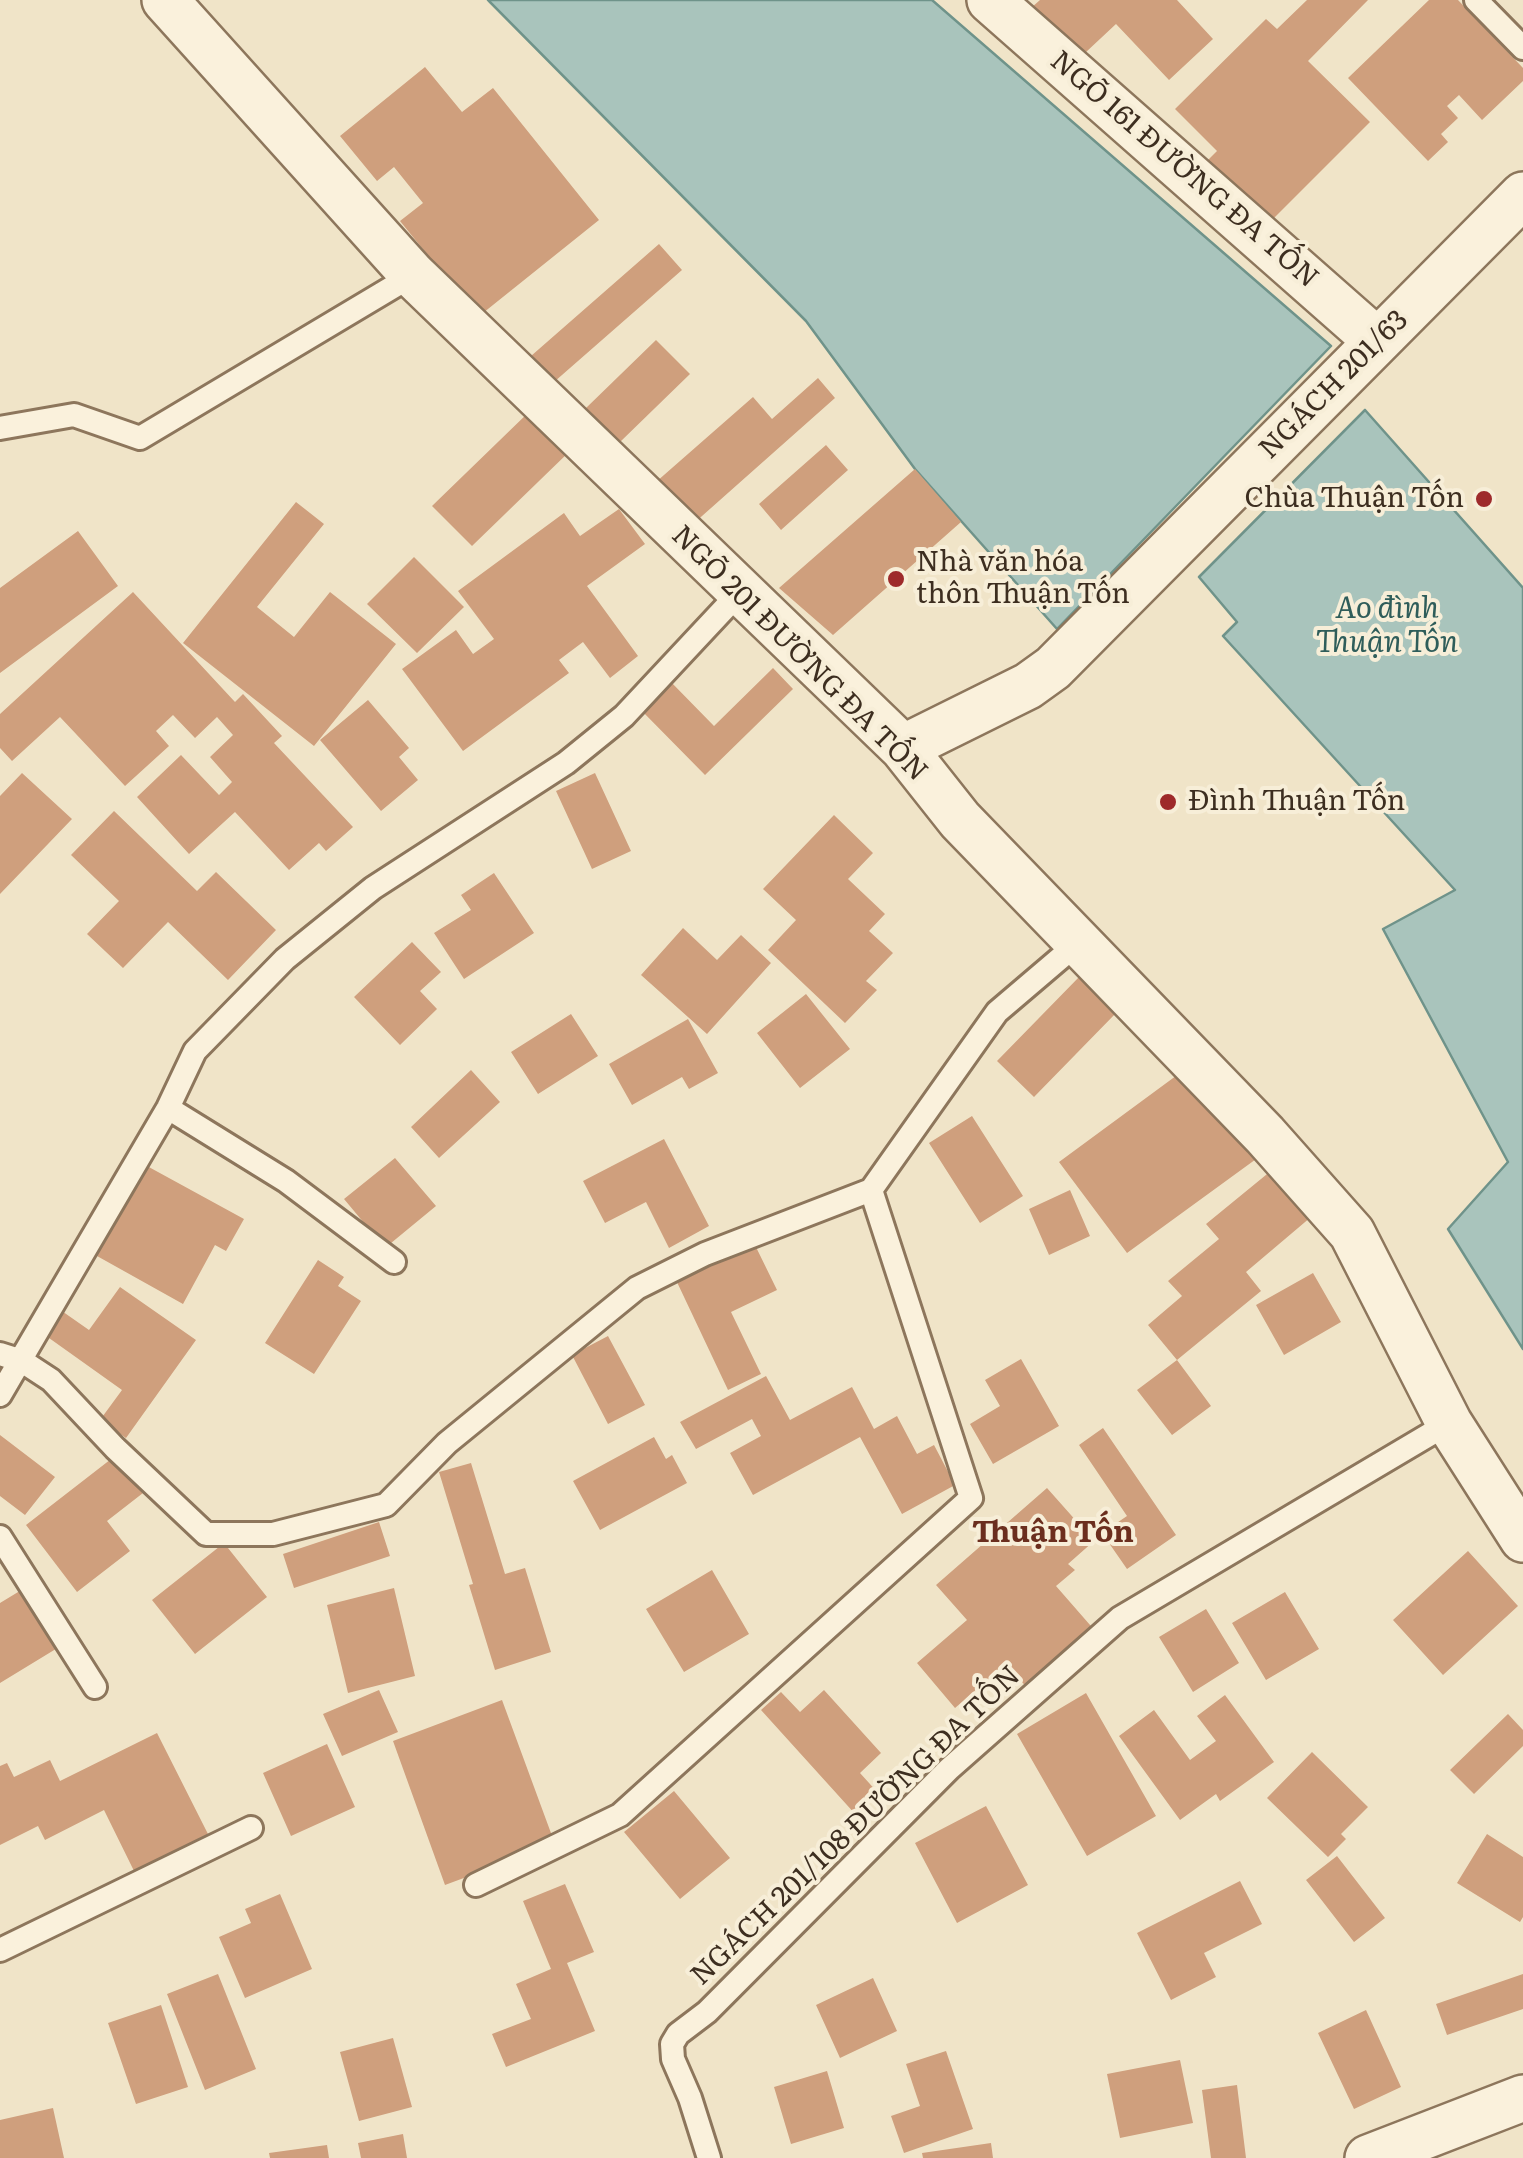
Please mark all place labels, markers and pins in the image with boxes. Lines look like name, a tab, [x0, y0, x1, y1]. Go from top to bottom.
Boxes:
place label: Chùa Thuận Tốn	[1245, 482, 1464, 516]
marker: Chùa Thuận Tốn	[1473, 488, 1495, 510]
place label: Nhà văn hóa thôn Thuận Tốn	[916, 546, 1130, 612]
marker: Nhà văn hóa thôn Thuận Tốn	[885, 568, 907, 590]
place label: Đình Thuận Tốn	[1188, 785, 1405, 819]
marker: Đình Thuận Tốn	[1157, 791, 1179, 813]

